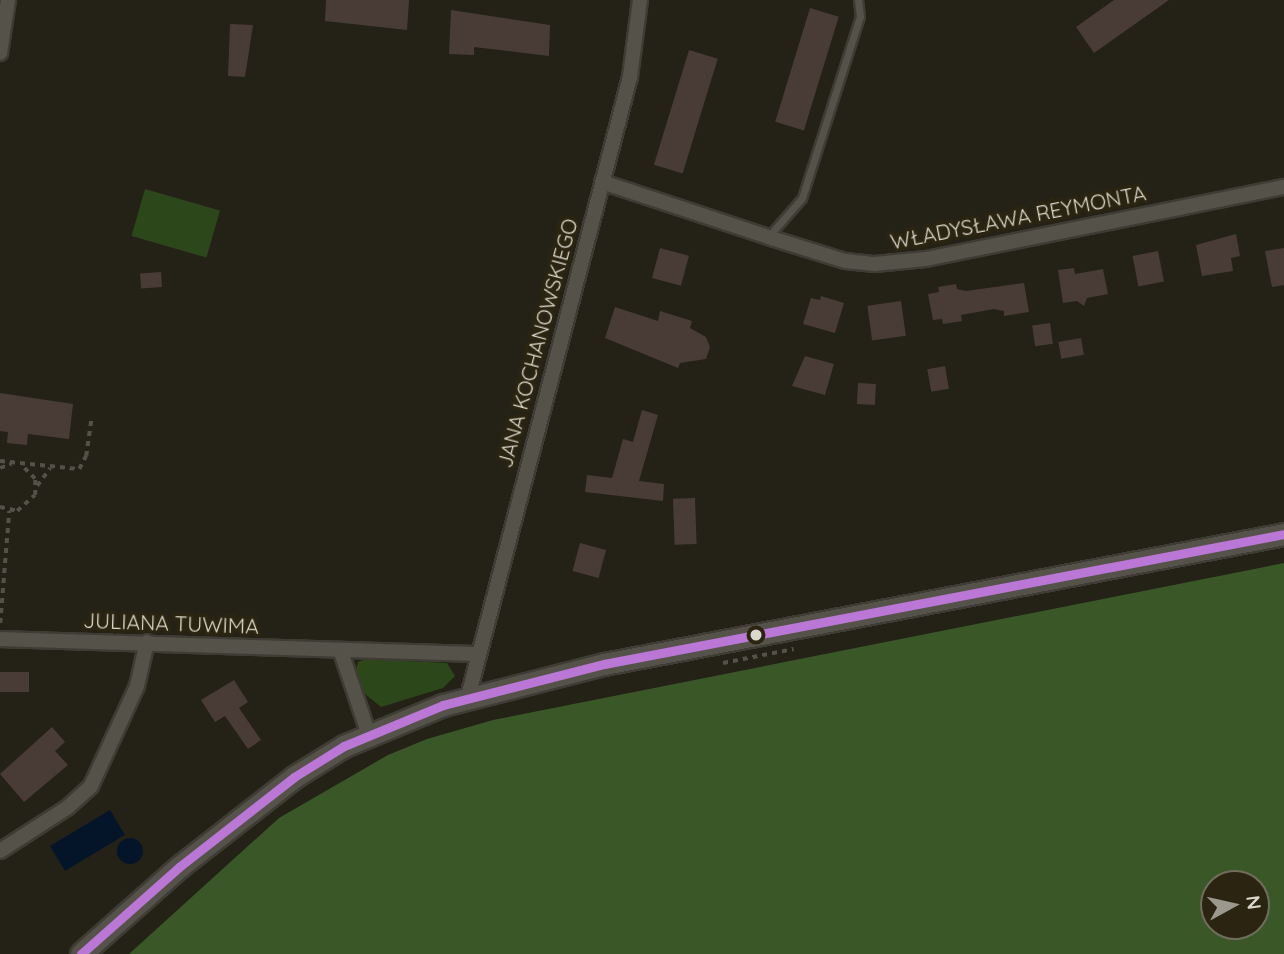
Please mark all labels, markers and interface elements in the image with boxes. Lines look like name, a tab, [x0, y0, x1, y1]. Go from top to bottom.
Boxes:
street label: WŁADYSŁAWA REYMONTA	[888, 180, 1148, 254]
street label: JANA KOCHANOWSKIEGO	[492, 216, 582, 470]
street label: JULIANA TUWIMA	[83, 607, 259, 639]
unlabelled marker	[749, 628, 763, 642]
north arrow	[1200, 870, 1270, 940]
text: N	[1241, 894, 1267, 911]

